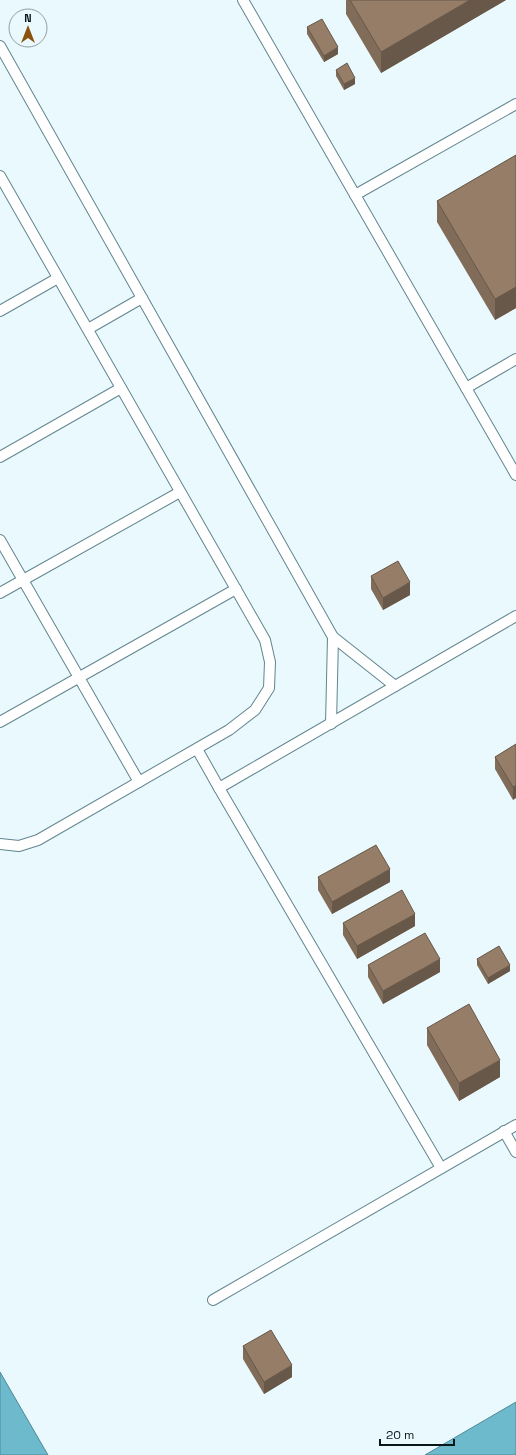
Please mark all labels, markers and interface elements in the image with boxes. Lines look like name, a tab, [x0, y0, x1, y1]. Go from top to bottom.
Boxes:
north arrow	[8, 8, 48, 48]
text: N	[24, 11, 32, 25]
scale bar	[380, 1421, 454, 1447]
text: 20 m	[386, 1427, 414, 1443]

